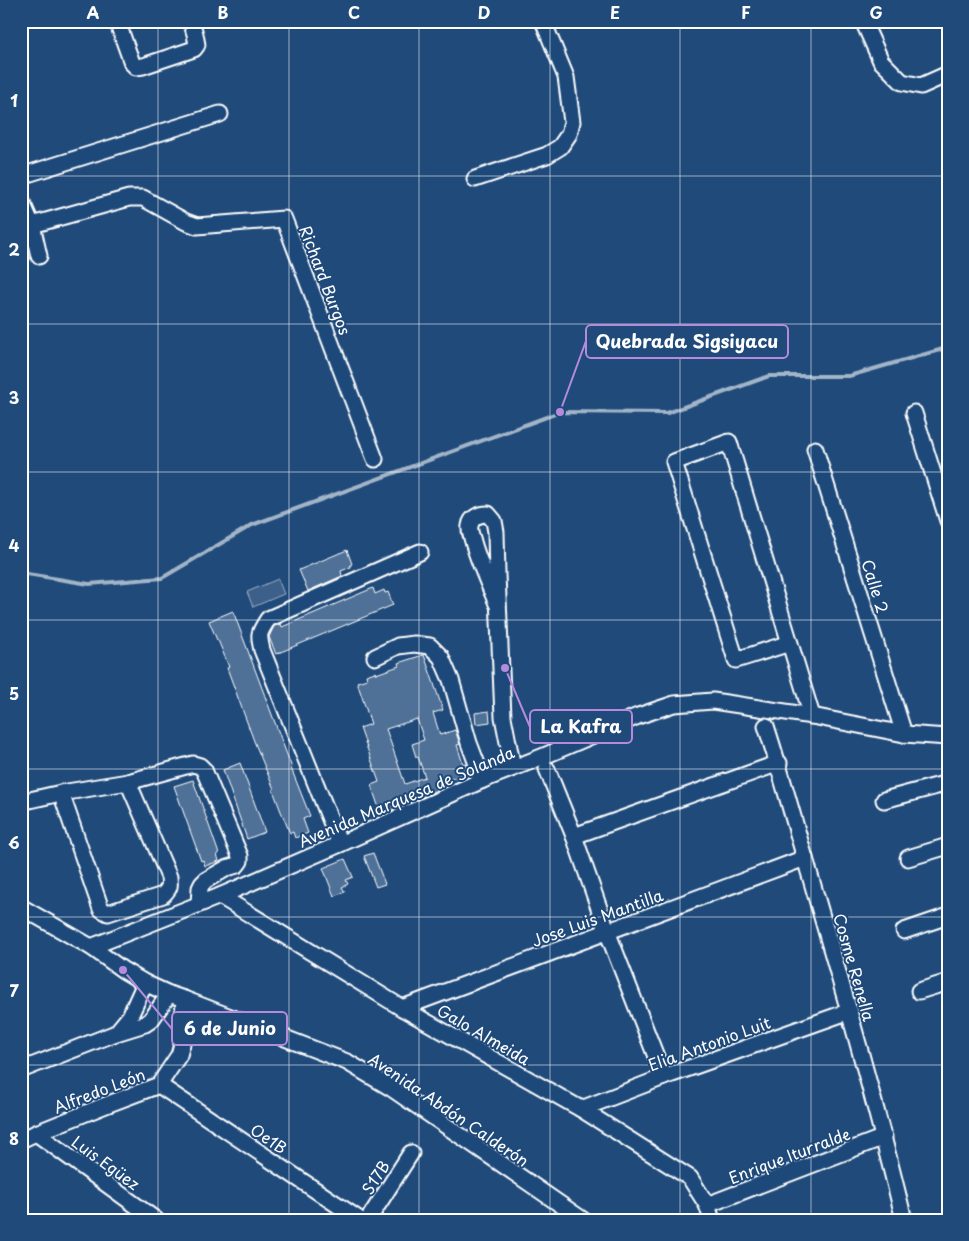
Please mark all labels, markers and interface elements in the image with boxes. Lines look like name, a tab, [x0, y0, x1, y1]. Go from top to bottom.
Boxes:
text: A	[87, 0, 100, 24]
text: B	[218, 0, 229, 24]
text: C	[348, 0, 360, 24]
text: D	[478, 0, 490, 24]
text: E	[610, 0, 620, 24]
text: F	[741, 0, 751, 24]
text: G	[869, 0, 883, 24]
text: 1	[10, 88, 18, 112]
street label: Richard Burgos	[294, 222, 358, 338]
text: 2	[8, 237, 20, 261]
callout: Quebrada Sigsiyacu	[586, 325, 788, 358]
text: Quebrada Sigsiyacu	[596, 327, 778, 354]
text: 3	[9, 385, 19, 409]
text: 4	[9, 533, 20, 557]
street label: Calle 2	[857, 556, 895, 616]
text: 5	[9, 681, 19, 705]
callout: La Kafra	[530, 710, 632, 743]
text: La Kafra	[540, 712, 622, 739]
street label: Avenida Marquesa de Solanda	[294, 739, 518, 852]
text: 6	[8, 830, 20, 854]
street label: Jose Luis Mantilla	[528, 882, 666, 952]
street label: Cosme Renella	[828, 910, 882, 1024]
text: 7	[9, 978, 19, 1002]
street label: Galo Almeida	[433, 998, 535, 1070]
street label: Elia Antonio Luit	[644, 1010, 774, 1076]
callout: 6 de Junio	[172, 1012, 287, 1045]
text: 6 de Junio	[184, 1014, 276, 1041]
street label: Avenida Abdón Calderón	[364, 1046, 534, 1172]
street label: Alfredo León	[50, 1061, 148, 1119]
street label: Oe1B	[246, 1117, 292, 1159]
street label: Enrique Iturralde	[725, 1121, 853, 1189]
text: 8	[9, 1126, 19, 1150]
street label: Luis Egüez	[67, 1129, 145, 1195]
street label: S17B	[355, 1155, 395, 1199]

